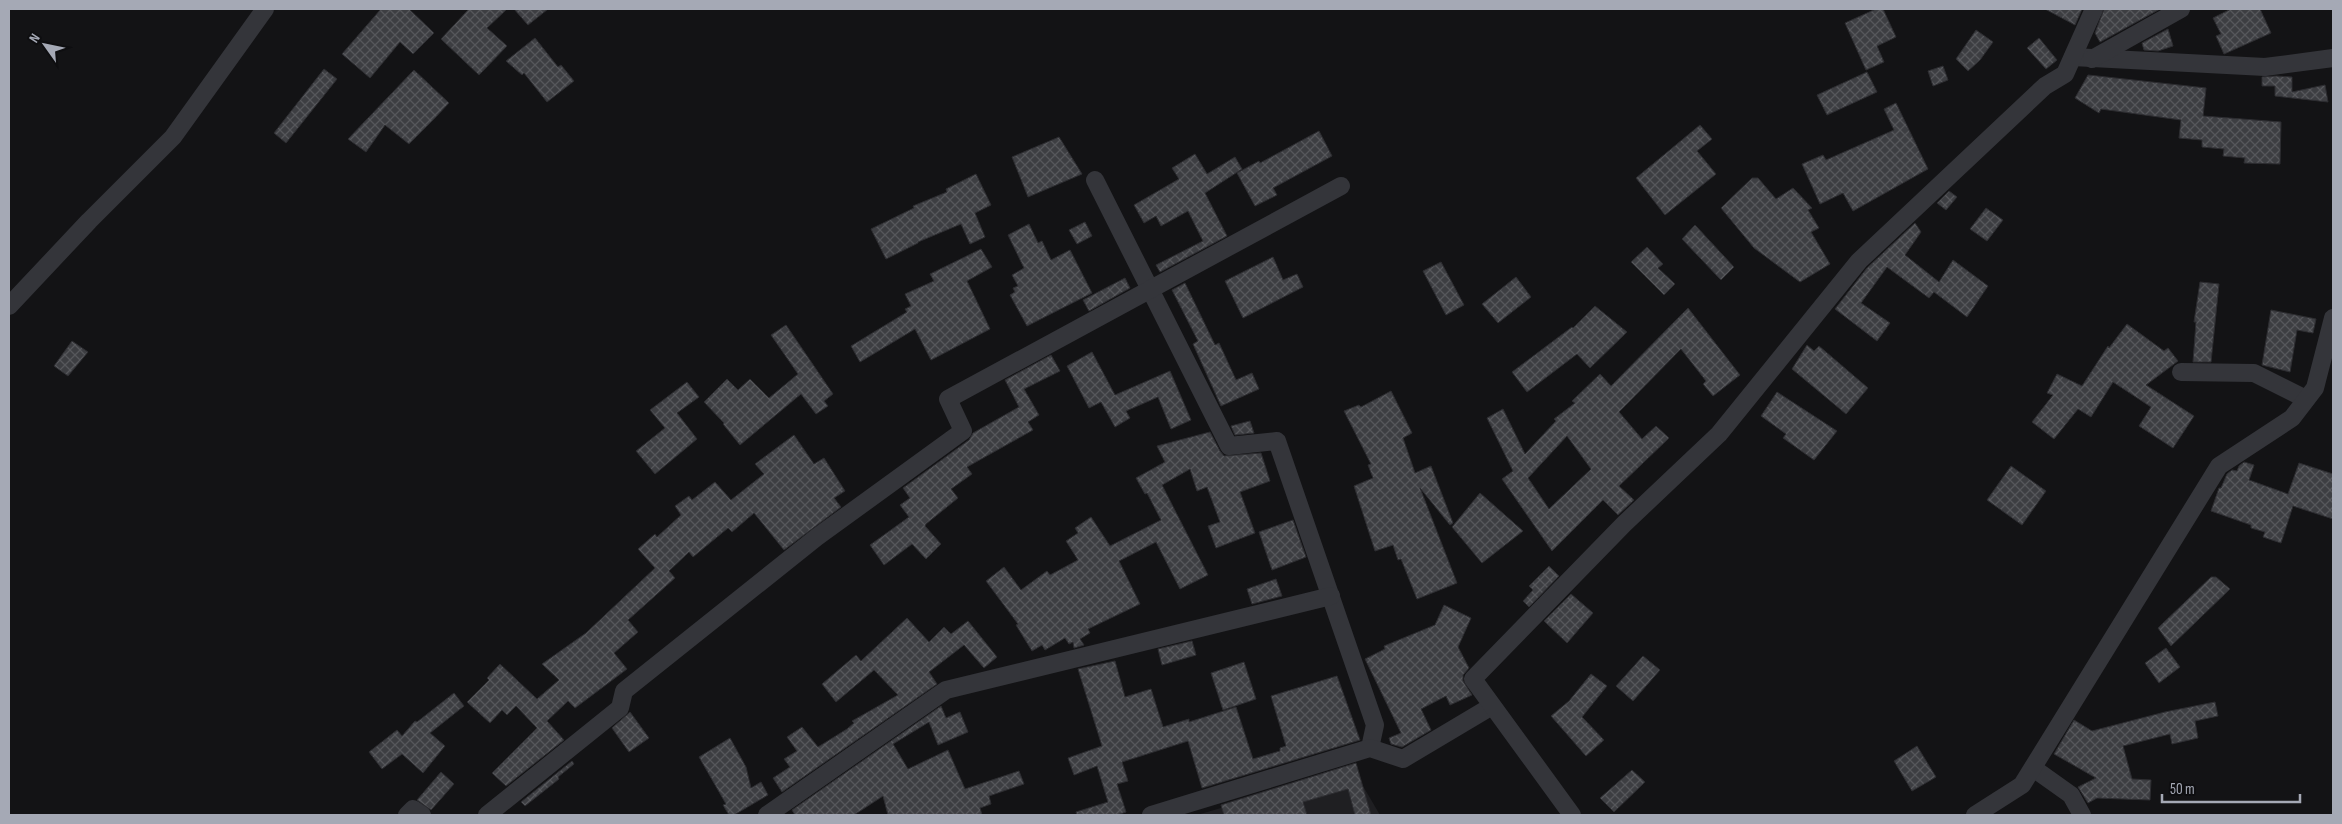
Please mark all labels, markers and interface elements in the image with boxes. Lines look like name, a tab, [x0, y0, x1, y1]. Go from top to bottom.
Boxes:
north arrow	[20, 20, 70, 70]
text: N	[25, 30, 44, 46]
scale bar	[2162, 772, 2300, 804]
text: 50 m	[2170, 780, 2195, 799]

